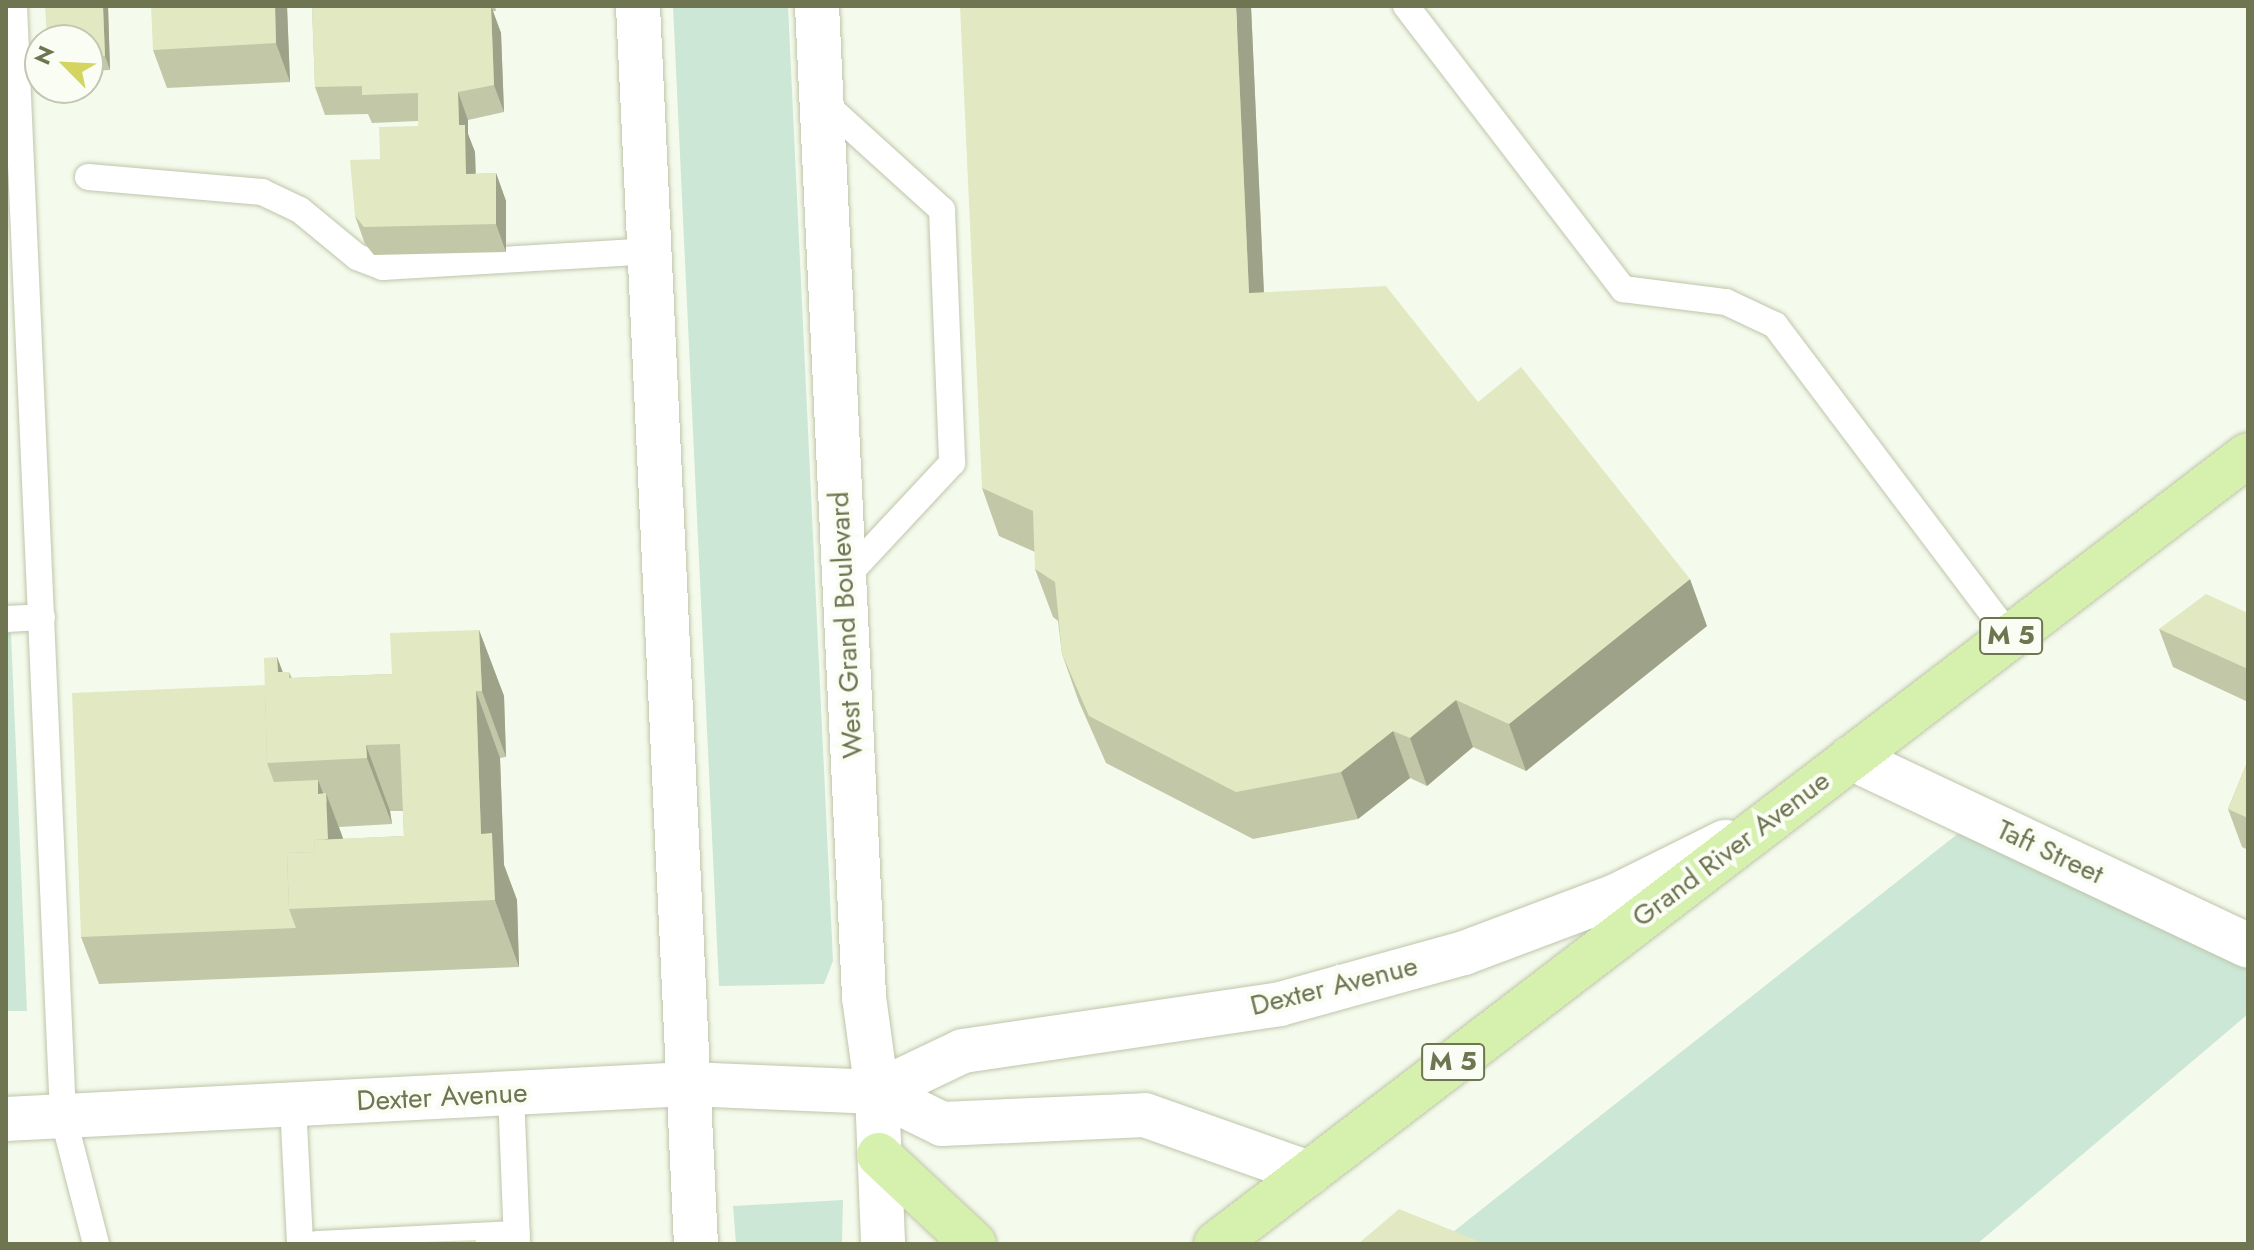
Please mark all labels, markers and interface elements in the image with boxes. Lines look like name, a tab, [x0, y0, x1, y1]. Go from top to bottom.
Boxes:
north arrow	[24, 24, 104, 104]
text: N	[26, 41, 62, 70]
street label: West Grand Boulevard	[822, 491, 870, 759]
road number: M 5	[1979, 614, 2043, 658]
street label: Grand River Avenue	[1626, 764, 1836, 934]
street label: Taft Street	[1991, 813, 2109, 891]
street label: Dexter Avenue	[1247, 949, 1421, 1023]
road number: M 5	[1421, 1040, 1485, 1084]
street label: Dexter Avenue	[356, 1076, 528, 1118]

